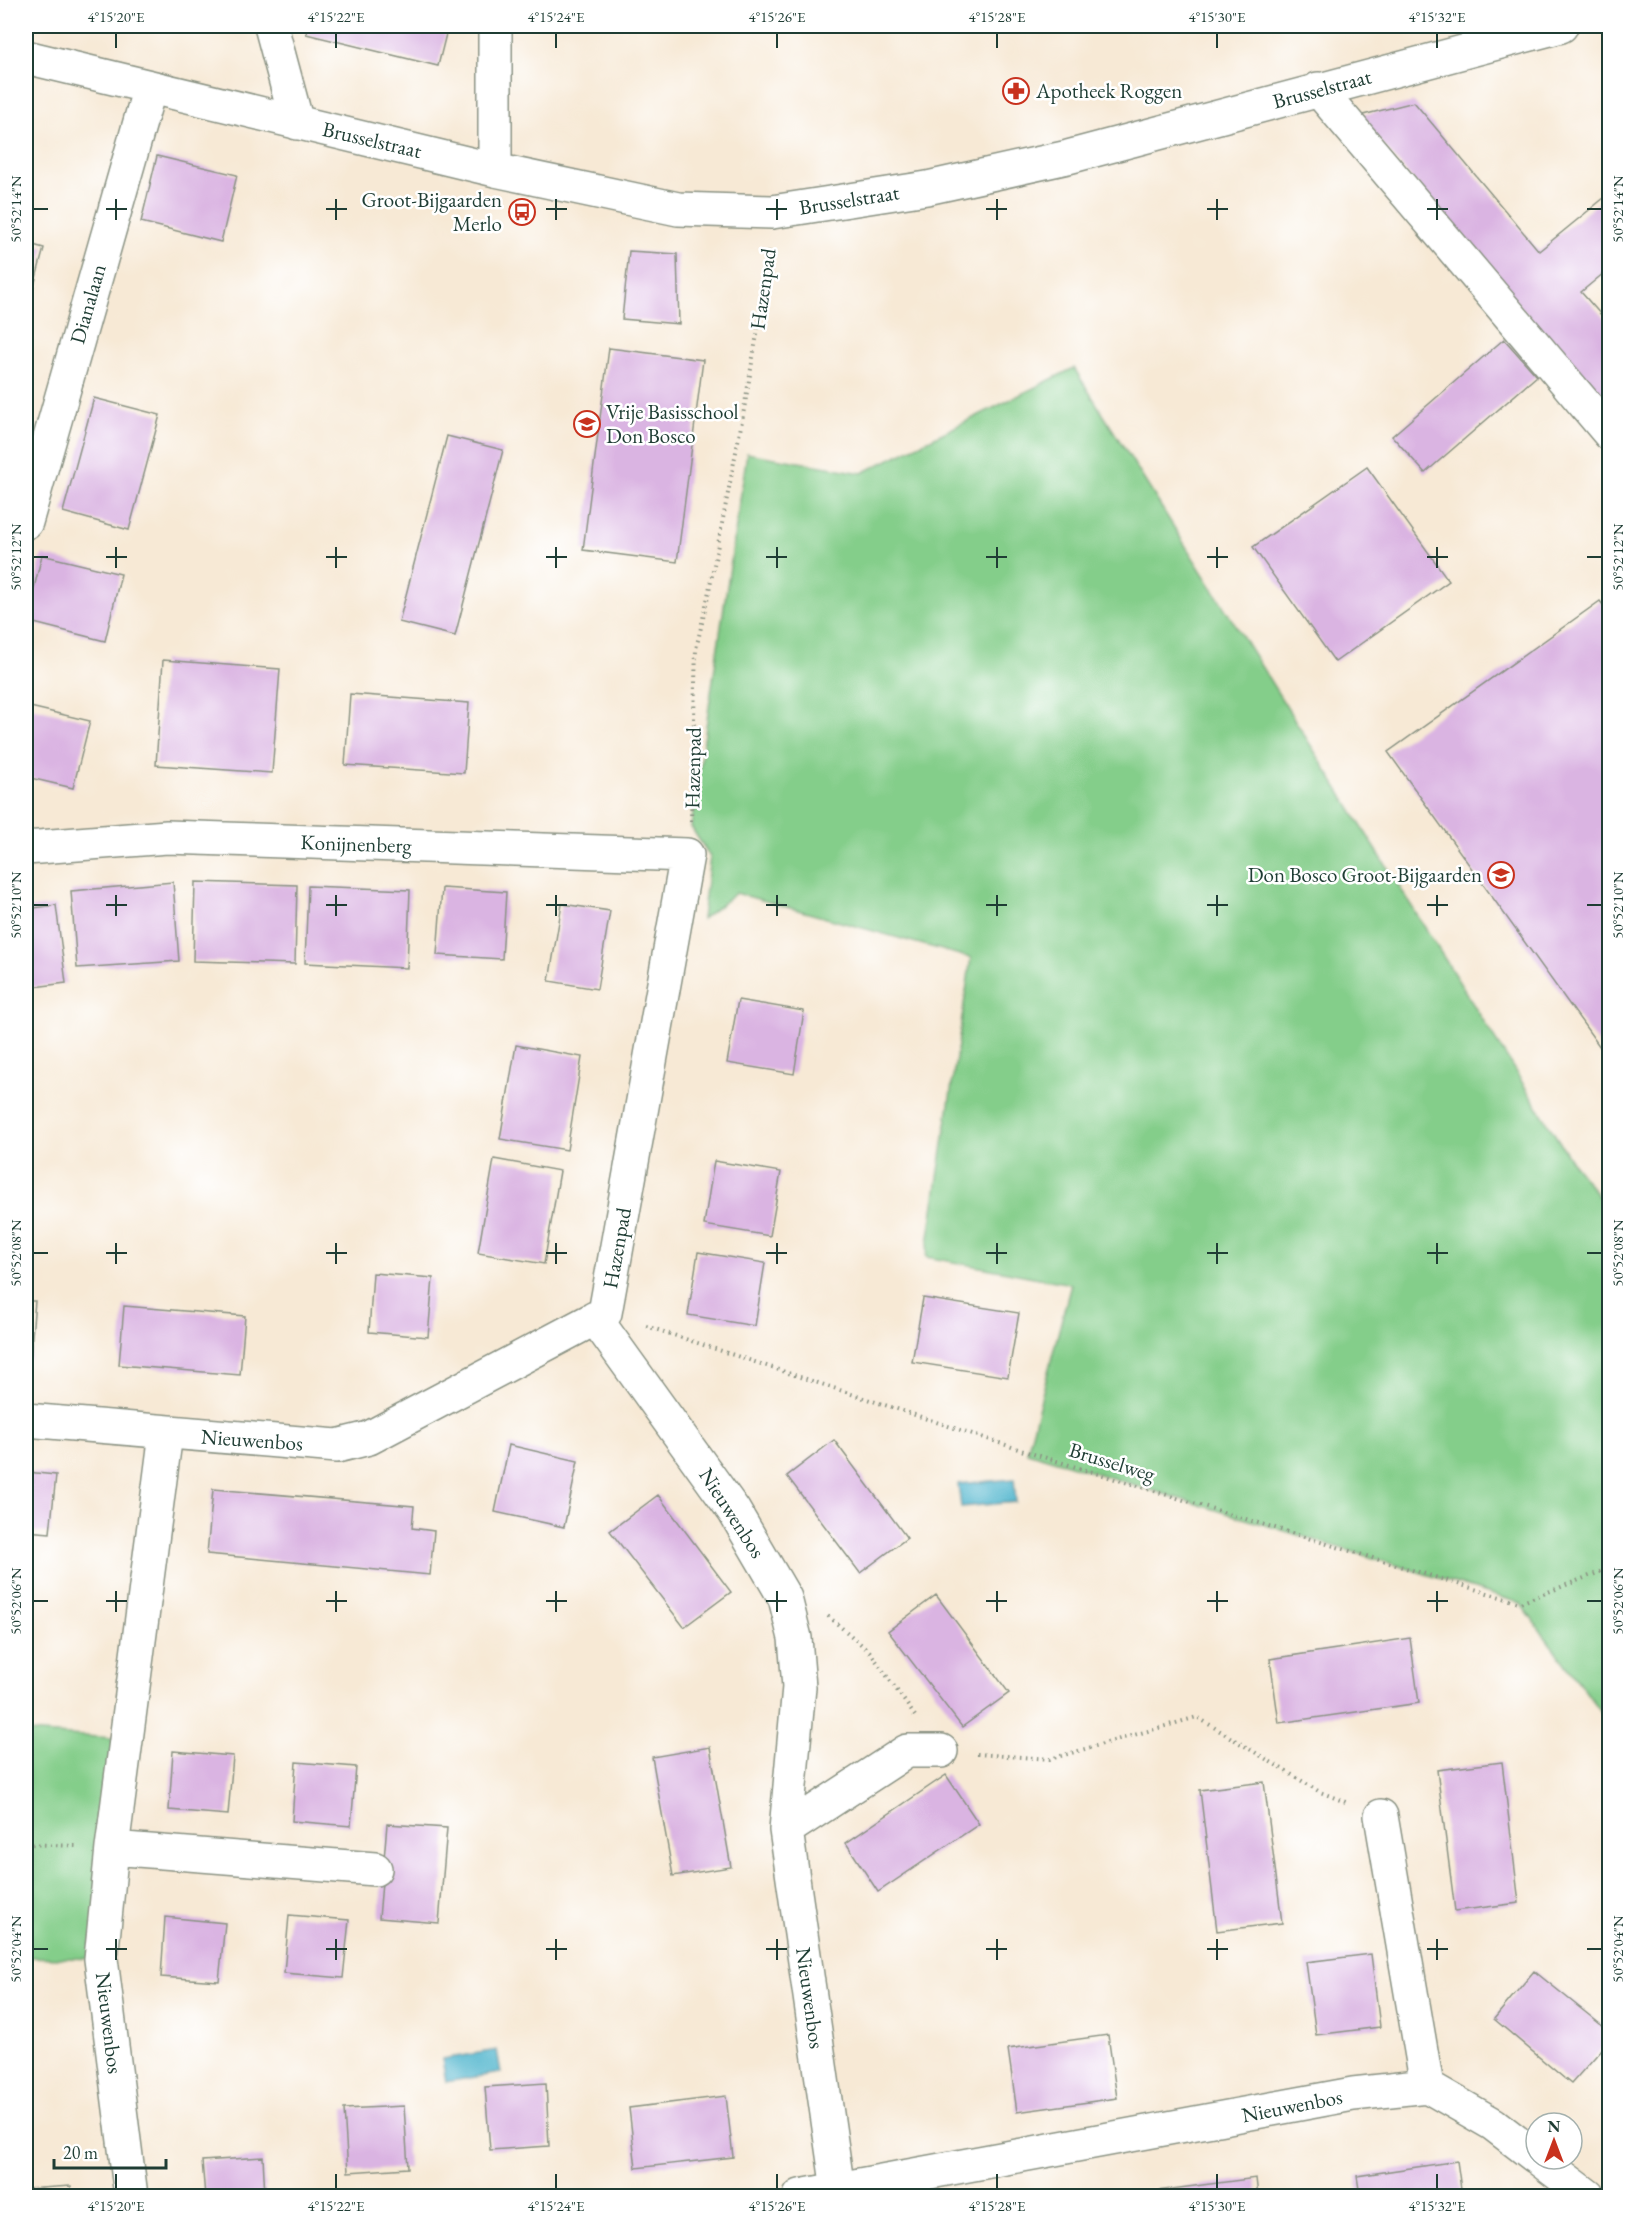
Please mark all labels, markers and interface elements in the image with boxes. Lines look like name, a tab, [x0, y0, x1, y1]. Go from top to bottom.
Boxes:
text: 4°15'20"E	[88, 7, 145, 26]
text: 4°15'22"E	[308, 7, 365, 26]
text: 4°15'24"E	[528, 7, 585, 26]
text: 4°15'26"E	[749, 7, 806, 26]
text: 4°15'28"E	[969, 7, 1026, 26]
text: 4°15'30"E	[1189, 7, 1246, 26]
text: 4°15'32"E	[1409, 7, 1466, 26]
street label: Brusselstraat	[1270, 62, 1375, 115]
pharmacy icon: Apotheek Roggen	[1001, 76, 1031, 106]
place label: Apotheek Roggen	[1035, 77, 1182, 104]
street label: Brusselstraat	[320, 115, 425, 164]
text: 50°52'14"N	[6, 175, 25, 243]
text: 50°52'14"N	[1608, 175, 1627, 243]
street label: Brusselstraat	[797, 178, 901, 221]
place label: Groot-Bijgaarden Merlo	[362, 186, 502, 237]
bus stop icon: Groot-Bijgaarden Merlo	[507, 197, 537, 227]
street label: Hazenpad	[743, 246, 782, 331]
street label: Dianalaan	[63, 261, 112, 347]
place label: Vrije Basisschool Don Bosco	[606, 398, 739, 449]
school or university icon: Vrije Basisschool Don Bosco	[572, 409, 602, 439]
text: 50°52'12"N	[6, 523, 25, 591]
text: 50°52'12"N	[1608, 523, 1627, 591]
street label: Hazenpad	[678, 727, 707, 809]
street label: Konijnenberg	[300, 828, 413, 859]
school or university icon: Don Bosco Groot-Bijgaarden	[1486, 860, 1516, 890]
place label: Don Bosco Groot-Bijgaarden	[1248, 861, 1482, 888]
text: 50°52'10"N	[6, 871, 25, 939]
text: 50°52'10"N	[1608, 871, 1627, 939]
street label: Hazenpad	[596, 1205, 637, 1290]
text: 50°52'08"N	[6, 1219, 25, 1287]
text: 50°52'08"N	[1608, 1219, 1627, 1287]
street label: Nieuwenbos	[200, 1422, 304, 1457]
street label: Brusselweg	[1066, 1436, 1159, 1488]
street label: Nieuwenbos	[693, 1463, 772, 1563]
text: 50°52'06"N	[6, 1567, 25, 1635]
text: 50°52'06"N	[1608, 1567, 1627, 1635]
text: 50°52'04"N	[6, 1915, 25, 1983]
text: 50°52'04"N	[1608, 1915, 1627, 1983]
street label: Nieuwenbos	[790, 1945, 831, 2051]
street label: Nieuwenbos	[90, 1971, 129, 2075]
street label: Nieuwenbos	[1239, 2082, 1345, 2129]
north arrow	[1524, 2111, 1584, 2171]
text: N	[1548, 2116, 1561, 2137]
scale bar	[54, 2132, 166, 2170]
text: 20 m	[63, 2141, 98, 2164]
text: 4°15'20"E	[88, 2196, 145, 2215]
text: 4°15'22"E	[308, 2196, 365, 2215]
text: 4°15'24"E	[528, 2196, 585, 2215]
text: 4°15'26"E	[749, 2196, 806, 2215]
text: 4°15'28"E	[969, 2196, 1026, 2215]
text: 4°15'30"E	[1189, 2196, 1246, 2215]
text: 4°15'32"E	[1409, 2196, 1466, 2215]

